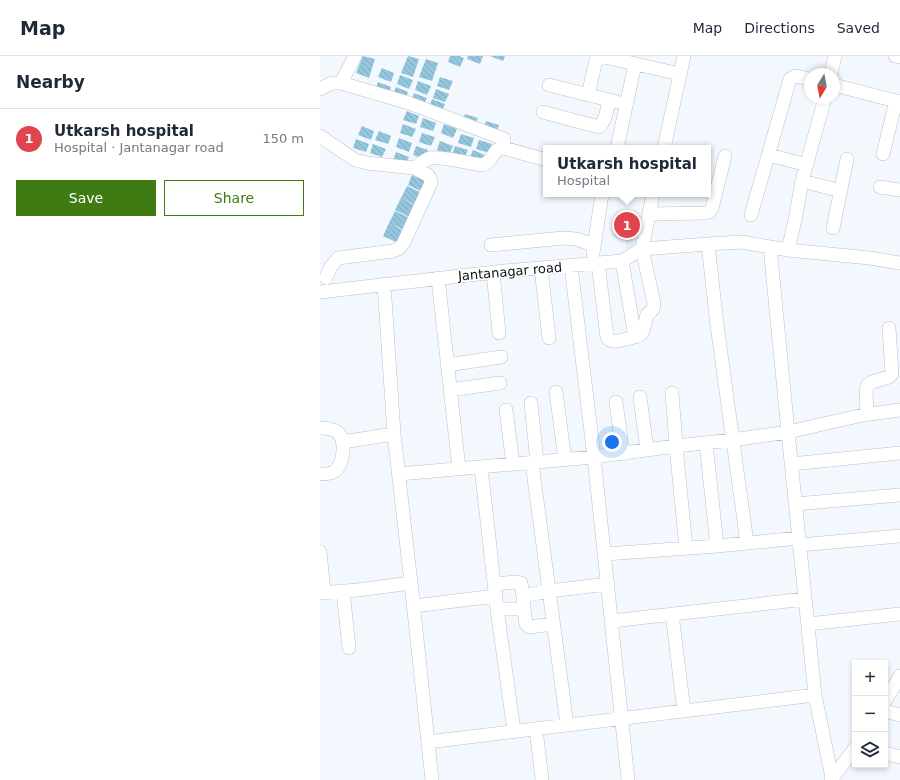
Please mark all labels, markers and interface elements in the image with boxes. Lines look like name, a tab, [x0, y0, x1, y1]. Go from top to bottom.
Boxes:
text: Map	[20, 17, 65, 39]
text: Map	[693, 20, 722, 36]
text: Directions	[744, 20, 815, 36]
text: Saved	[837, 20, 880, 36]
north arrow	[804, 68, 840, 104]
text: Nearby	[16, 72, 85, 92]
text: Utkarsh hospital	[54, 122, 194, 140]
text: 1	[24, 131, 34, 146]
text: 150 m	[262, 131, 304, 146]
text: Hospital · Jantanagar road	[54, 140, 224, 155]
popup	[543, 145, 711, 197]
text: Utkarsh hospital	[557, 155, 697, 173]
text: Hospital	[557, 173, 610, 188]
button: Save	[16, 180, 156, 216]
button: Share	[164, 180, 304, 216]
pin: 1	[614, 210, 640, 240]
street label: Jantanagar road	[456, 259, 563, 284]
your location	[602, 432, 622, 452]
map controls	[852, 660, 888, 768]
button: +	[852, 660, 888, 696]
button: −	[852, 696, 888, 732]
button: layers	[852, 732, 888, 768]

